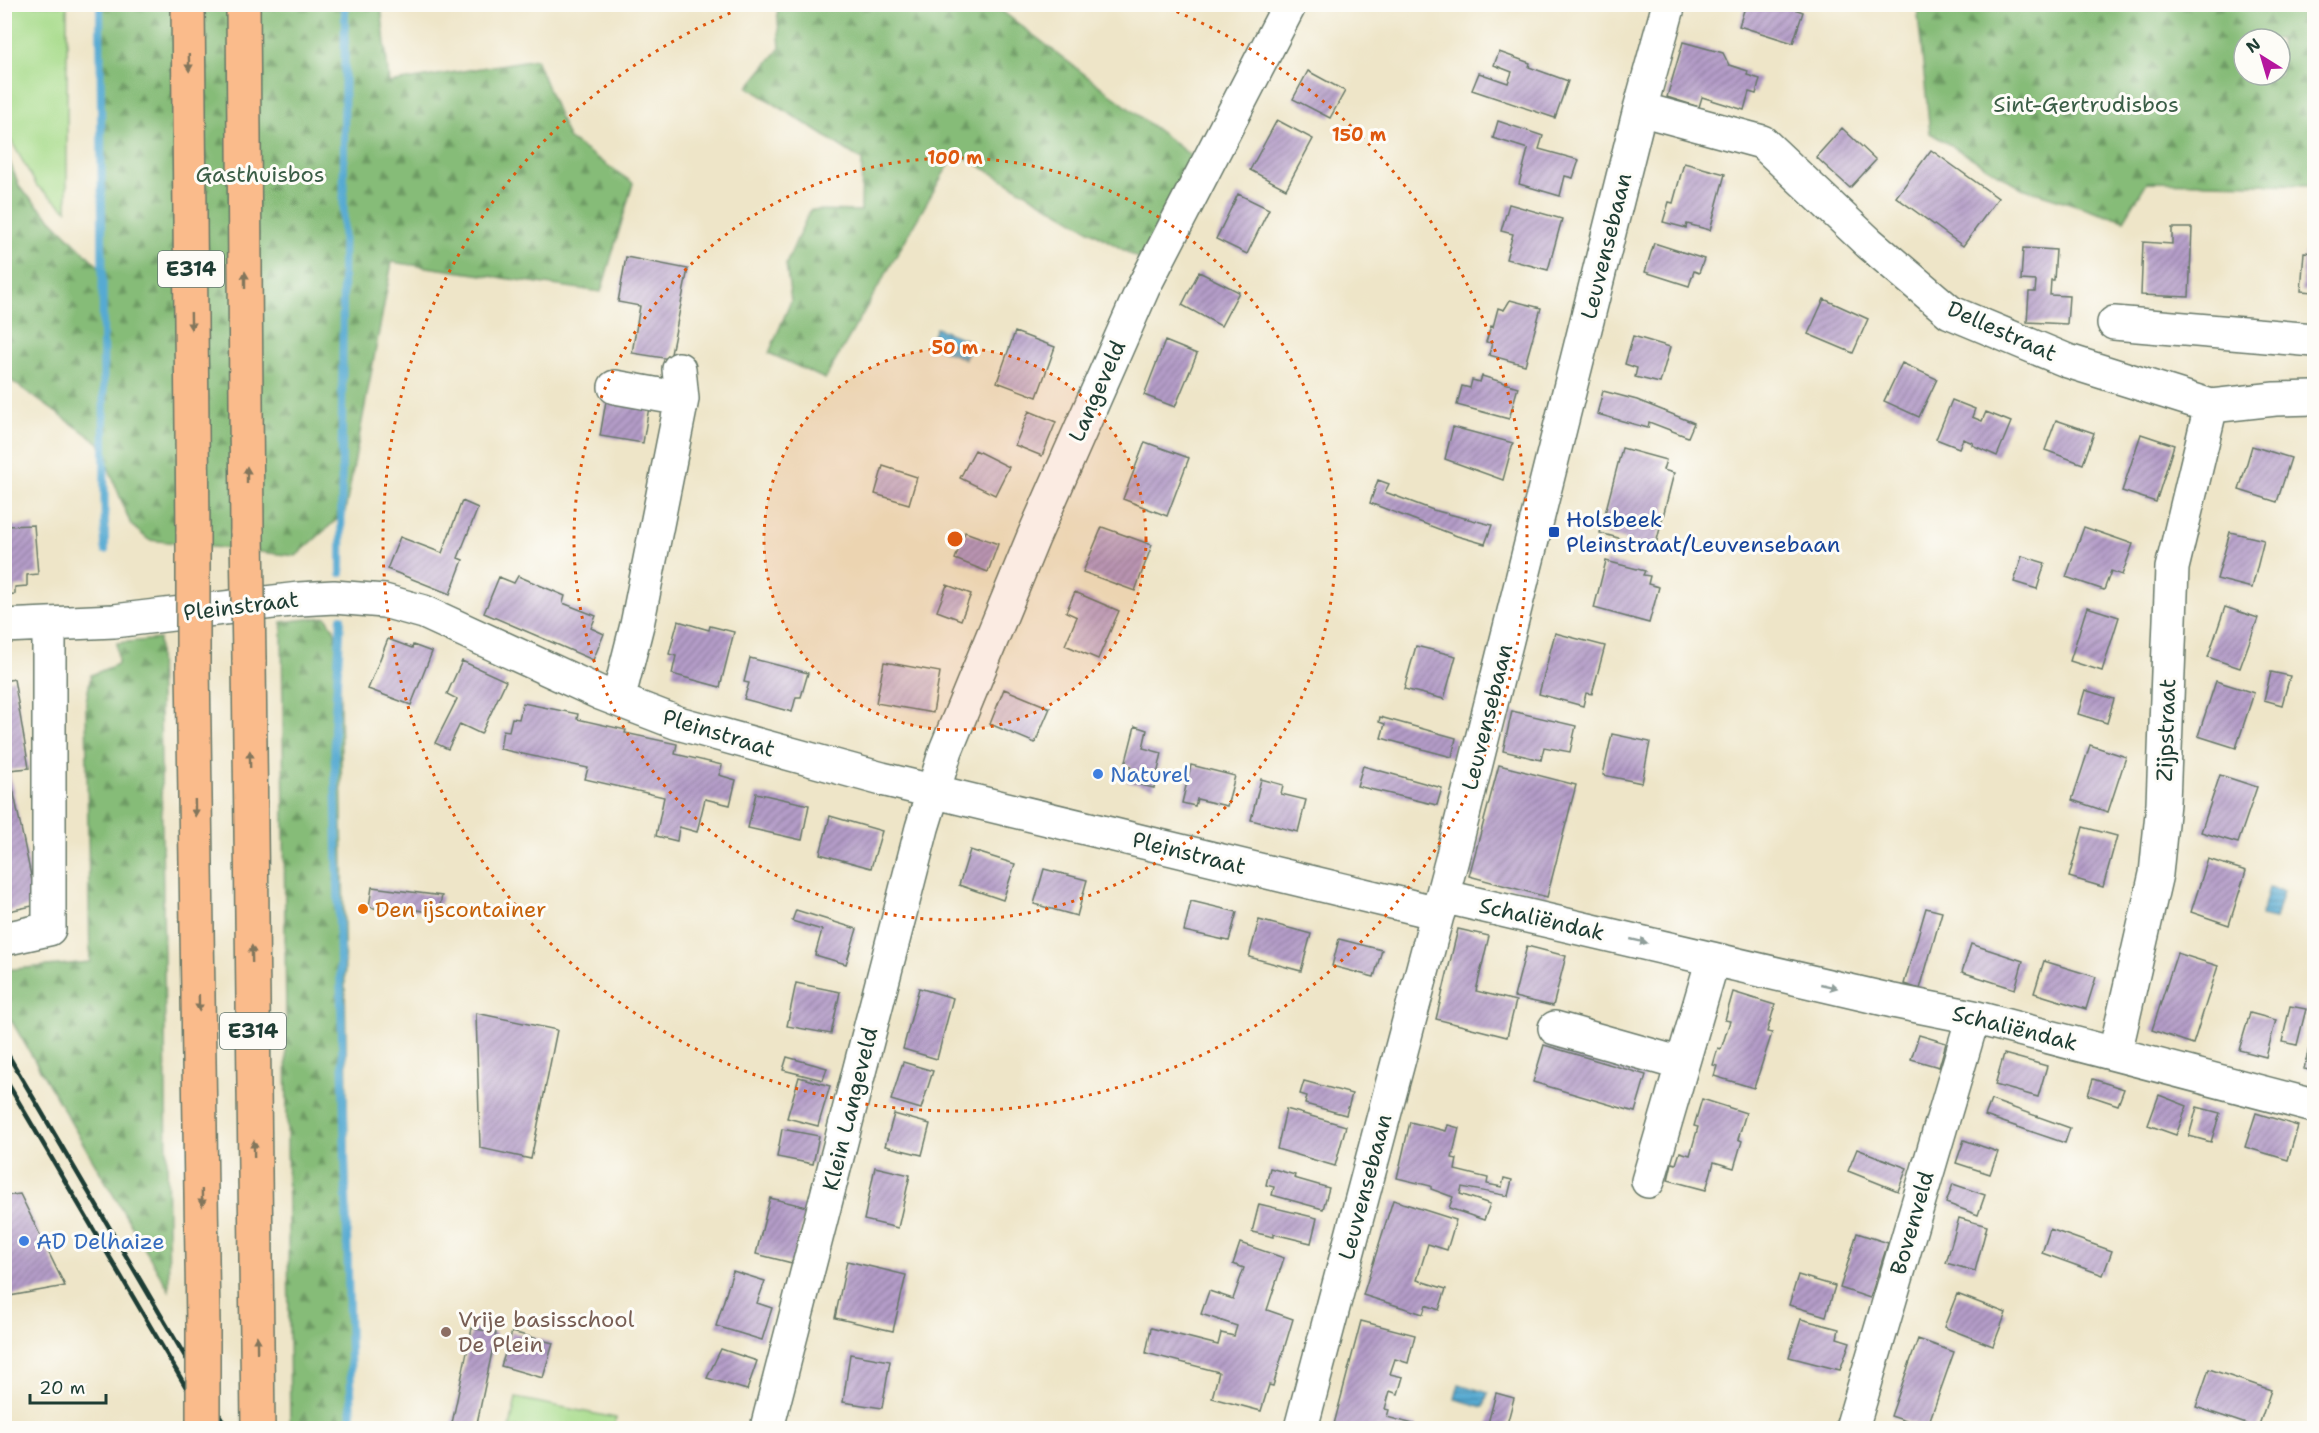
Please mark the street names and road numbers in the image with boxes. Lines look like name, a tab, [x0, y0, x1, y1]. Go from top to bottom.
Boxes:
street label: Leuvensebaan	[1574, 170, 1638, 322]
road number: E314	[158, 251, 224, 287]
street label: Dellestraat	[1943, 294, 2061, 368]
street label: Langeveld	[1062, 336, 1132, 446]
street label: Pleinstraat	[182, 585, 300, 627]
street label: Leuvensebaan	[1455, 641, 1519, 793]
street label: Zijpstraat	[2150, 678, 2182, 782]
street label: Pleinstraat	[659, 702, 779, 764]
street label: Pleinstraat	[1129, 825, 1249, 881]
street label: Schaliëndak	[1476, 890, 1608, 948]
street label: Schaliëndak	[1949, 998, 2081, 1058]
road number: E314	[220, 1013, 286, 1049]
street label: Klein Langeveld	[816, 1024, 884, 1194]
street label: Leuvensebaan	[1332, 1111, 1398, 1263]
street label: Bovenveld	[1883, 1168, 1941, 1278]

